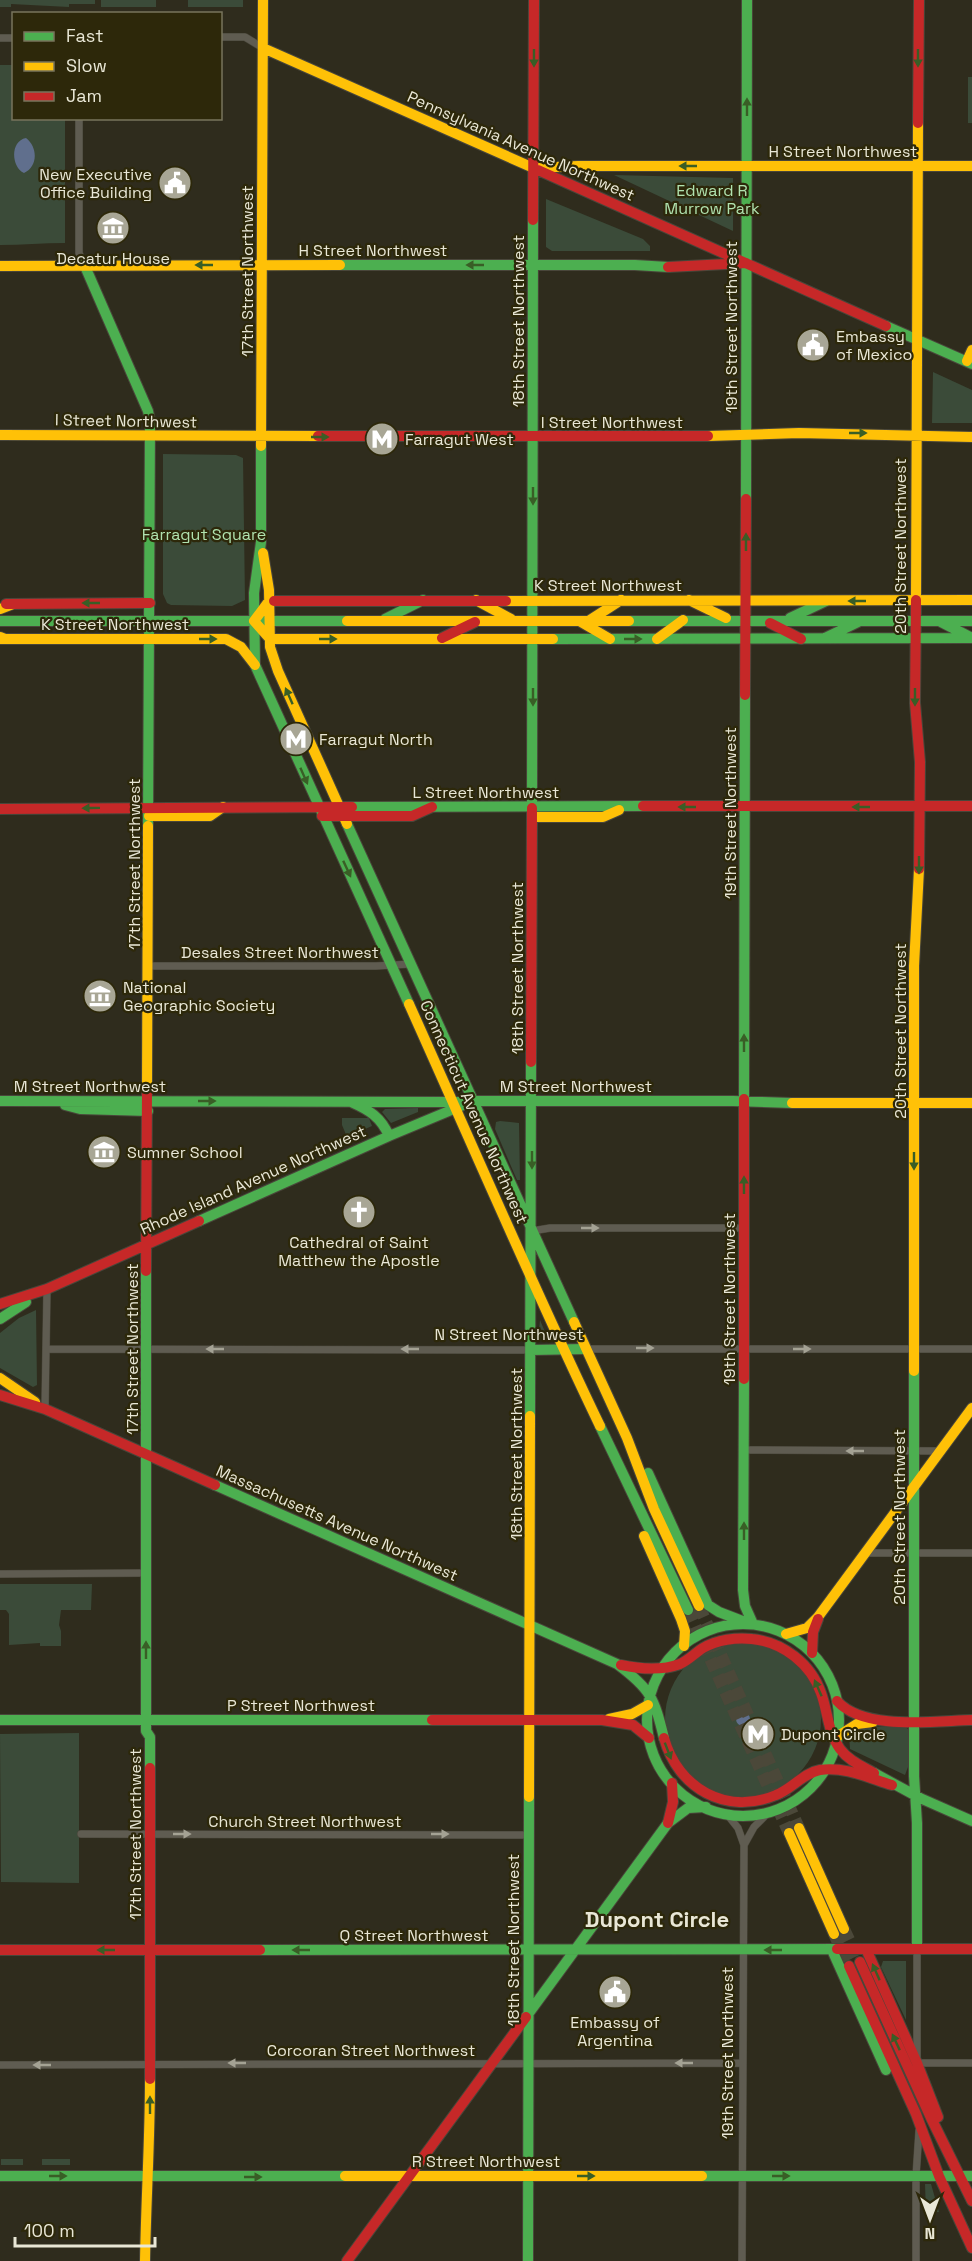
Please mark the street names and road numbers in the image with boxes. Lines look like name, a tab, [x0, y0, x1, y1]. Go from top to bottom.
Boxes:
street label: Pennsylvania Avenue Northwest	[404, 86, 638, 206]
street label: H Street Northwest	[769, 141, 918, 162]
street label: 17th Street Northwest	[237, 185, 258, 357]
street label: 18th Street Northwest	[508, 235, 529, 407]
street label: H Street Northwest	[299, 240, 448, 261]
street label: 19th Street Northwest	[721, 241, 742, 413]
street label: I Street Northwest	[55, 409, 197, 433]
street label: I Street Northwest	[541, 412, 683, 433]
street label: 20th Street Northwest	[890, 458, 911, 634]
street label: K Street Northwest	[534, 575, 682, 596]
street label: K Street Northwest	[41, 614, 189, 635]
street label: 19th Street Northwest	[720, 727, 741, 899]
street label: 17th Street Northwest	[124, 778, 145, 950]
street label: L Street Northwest	[413, 782, 559, 803]
street label: 18th Street Northwest	[507, 882, 528, 1054]
street label: Desales Street Northwest	[181, 942, 379, 963]
street label: 20th Street Northwest	[890, 943, 911, 1119]
street label: Connecticut Avenue Northwest	[415, 997, 533, 1227]
street label: M Street Northwest	[14, 1076, 166, 1097]
street label: M Street Northwest	[500, 1076, 652, 1097]
street label: Rhode Island Avenue Northwest	[137, 1121, 369, 1239]
street label: 19th Street Northwest	[719, 1213, 740, 1385]
street label: 17th Street Northwest	[122, 1263, 143, 1435]
street label: N Street Northwest	[434, 1324, 584, 1345]
street label: 18th Street Northwest	[506, 1368, 527, 1540]
street label: 20th Street Northwest	[889, 1429, 910, 1605]
street label: Massachusetts Avenue Northwest	[213, 1460, 461, 1586]
street label: P Street Northwest	[227, 1695, 375, 1716]
street label: 17th Street Northwest	[125, 1748, 146, 1920]
street label: Church Street Northwest	[208, 1811, 402, 1832]
street label: 18th Street Northwest	[503, 1854, 524, 2026]
street label: Q Street Northwest	[339, 1925, 489, 1946]
street label: 19th Street Northwest	[717, 1967, 738, 2139]
street label: Corcoran Street Northwest	[267, 2040, 475, 2061]
street label: R Street Northwest	[412, 2151, 560, 2172]

